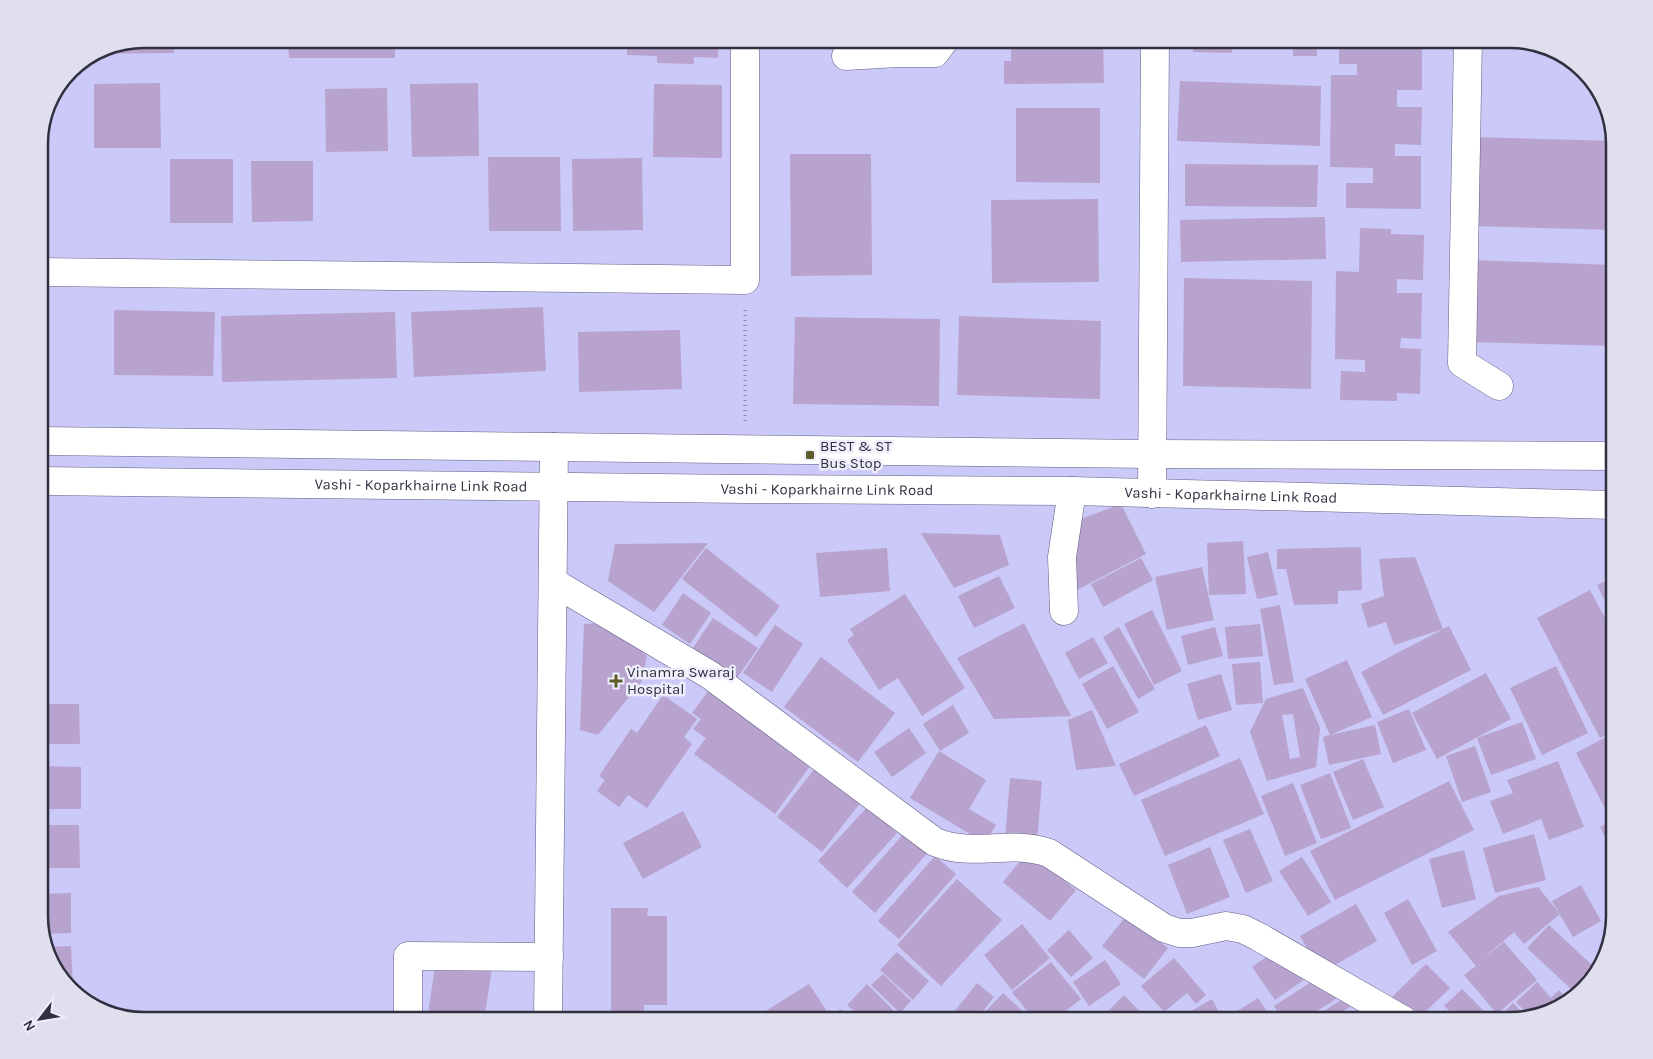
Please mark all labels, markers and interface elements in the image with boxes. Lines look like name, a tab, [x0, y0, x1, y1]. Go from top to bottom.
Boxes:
place label: BEST & ST Bus Stop	[820, 437, 892, 472]
marker: BEST & ST Bus Stop	[804, 449, 816, 461]
street label: Vashi - Koparkhairne Link Road	[314, 475, 528, 496]
street label: Vashi - Koparkhairne Link Road	[720, 480, 934, 499]
street label: Vashi - Koparkhairne Link Road	[1124, 483, 1338, 507]
place label: Vinamra Swaraj Hospital	[627, 663, 735, 698]
marker: Vinamra Swaraj Hospital	[609, 674, 623, 688]
north arrow	[15, 994, 65, 1044]
text: N	[19, 1017, 39, 1034]

